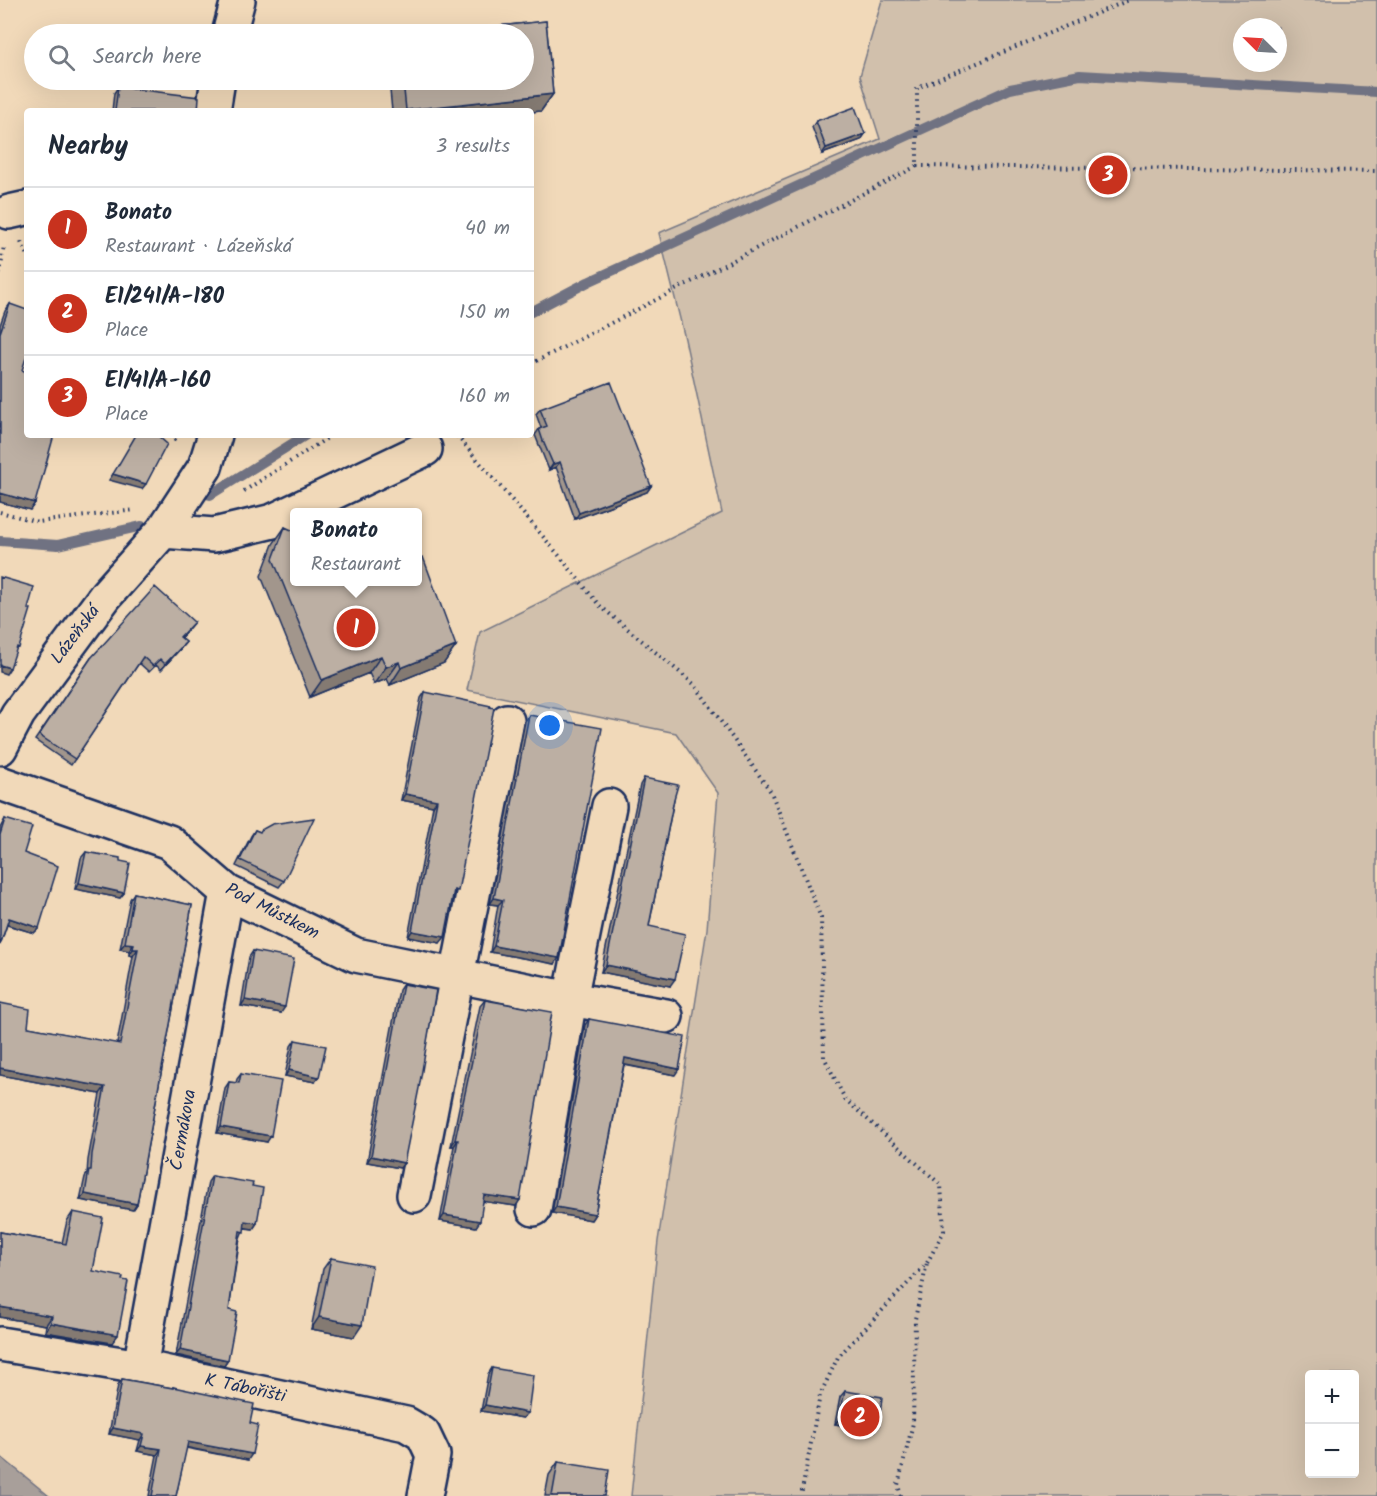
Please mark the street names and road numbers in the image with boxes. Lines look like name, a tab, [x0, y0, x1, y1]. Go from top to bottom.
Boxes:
street label: Lázeňská	[44, 598, 109, 671]
street label: Pod Můstkem	[220, 876, 324, 948]
street label: Čermákova	[163, 1087, 205, 1173]
street label: K Tábořišti	[202, 1366, 289, 1412]

